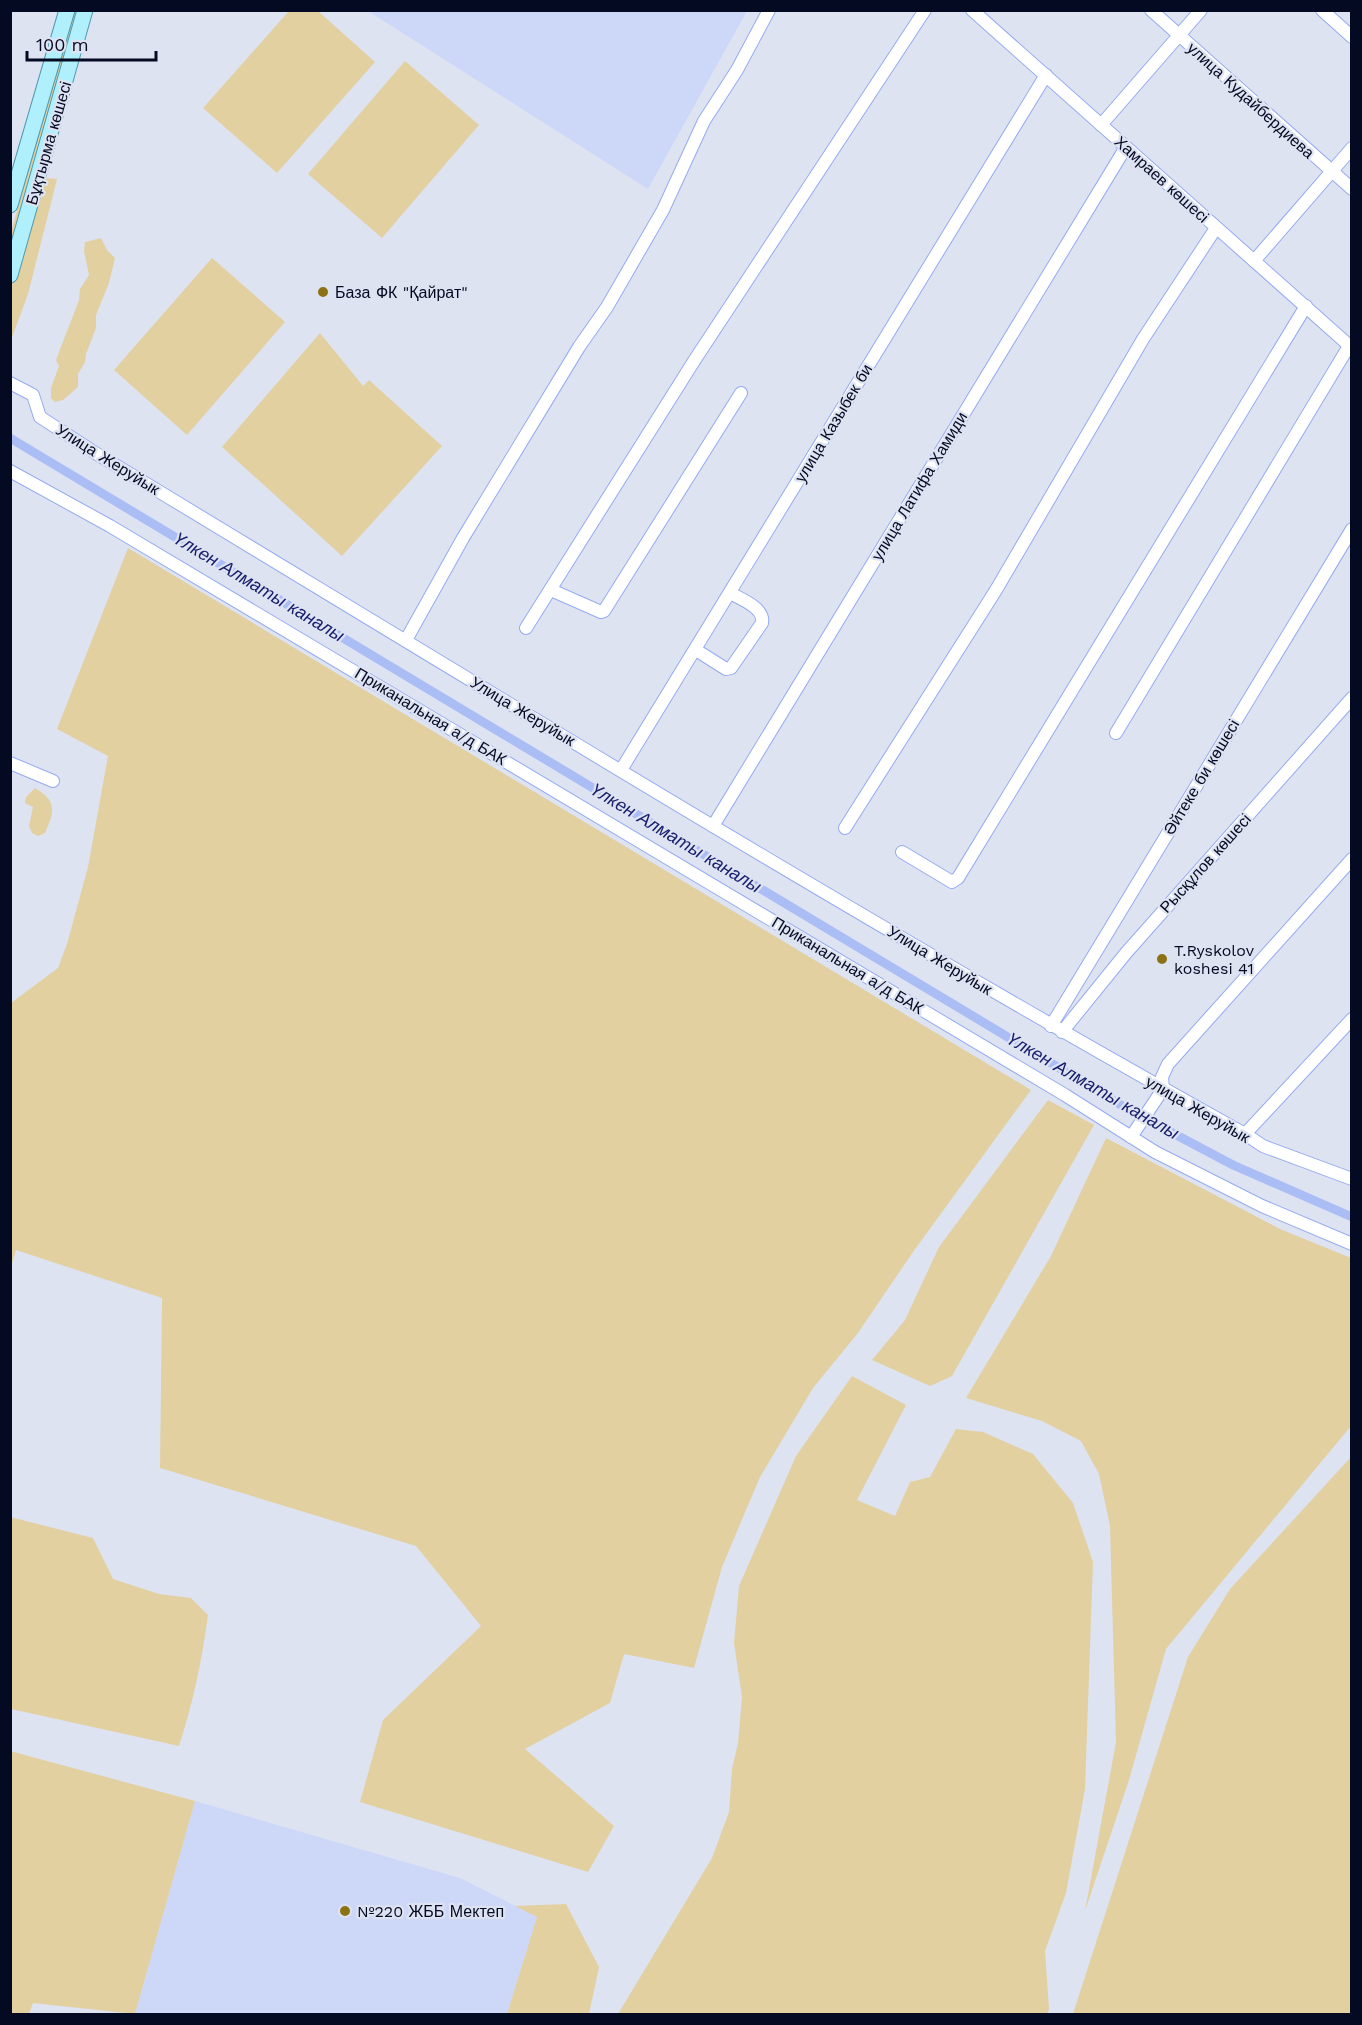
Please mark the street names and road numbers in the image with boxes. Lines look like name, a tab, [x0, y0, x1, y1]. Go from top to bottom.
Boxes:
street label: улица Кудайбердиева	[1183, 38, 1318, 162]
street label: Бұқтырма көшесі	[22, 79, 75, 207]
street label: Хамраев көшесі	[1111, 132, 1213, 227]
street label: улица Казыбек би	[791, 361, 876, 486]
street label: улица Латифа Хамиди	[867, 408, 971, 564]
street label: Улица Жеруйык	[52, 420, 164, 499]
street label: Приканальная а/д БАК	[351, 664, 511, 770]
street label: Улица Жеруйык	[467, 673, 579, 751]
street label: Әйтеке би көшесі	[1159, 716, 1243, 838]
street label: Рысқұлов көшесі	[1156, 810, 1255, 917]
street label: Приканальная а/д БАК	[768, 913, 928, 1019]
street label: Улица Жеруйык	[884, 922, 996, 1000]
street label: улица Жеруйык	[1142, 1072, 1254, 1147]

